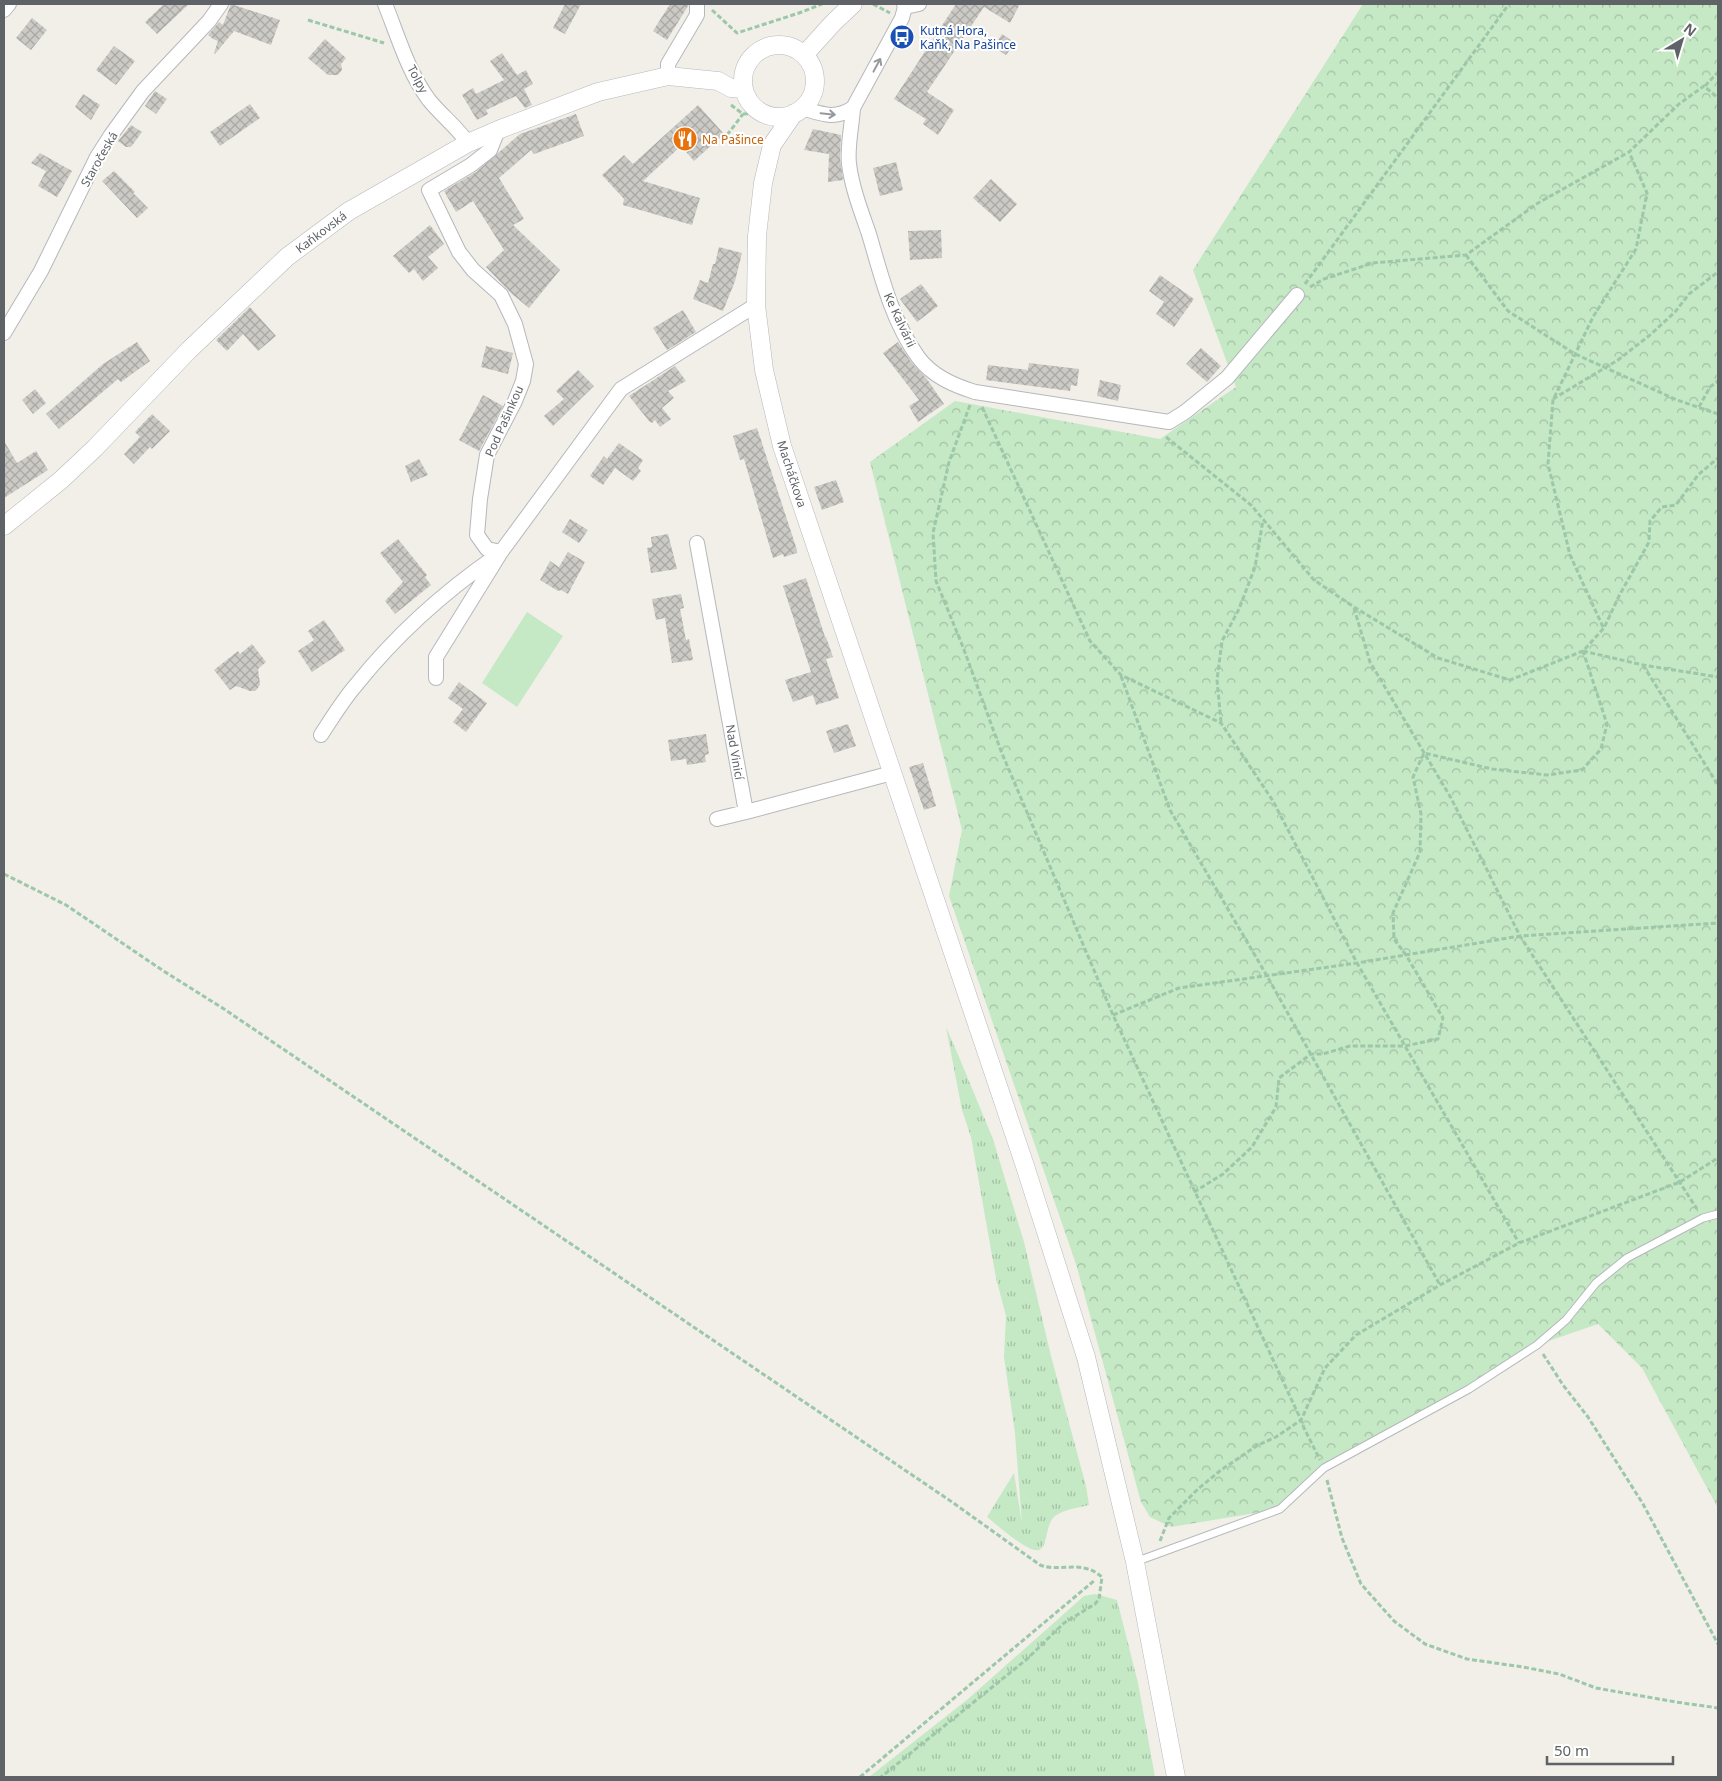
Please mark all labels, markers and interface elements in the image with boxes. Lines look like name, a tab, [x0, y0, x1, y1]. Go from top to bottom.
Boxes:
north arrow	[1657, 15, 1707, 65]
text: N	[1680, 18, 1701, 40]
place label: Kutná Hora, Kaňk, Na Pašince	[920, 22, 1016, 53]
bus stop icon: Kutná Hora, Kaňk, Na Pašince	[889, 24, 915, 50]
one-way arrow	[873, 58, 882, 73]
street label: Tolpy	[404, 62, 433, 97]
one-way arrow	[820, 109, 836, 119]
restaurant icon: Na Pašince	[672, 126, 698, 152]
street label: Staročeská	[76, 128, 122, 190]
place label: Na Pašince	[702, 131, 764, 148]
street label: Kaňkovská	[292, 207, 350, 257]
street label: Ke Kalvárii	[880, 290, 920, 350]
street label: Pod Pašinkou	[481, 383, 527, 459]
street label: Macháčkova	[773, 438, 811, 510]
street label: Nad Vinicí	[722, 723, 748, 782]
scale bar	[1547, 1734, 1673, 1766]
text: 50 m	[1554, 1740, 1589, 1760]

